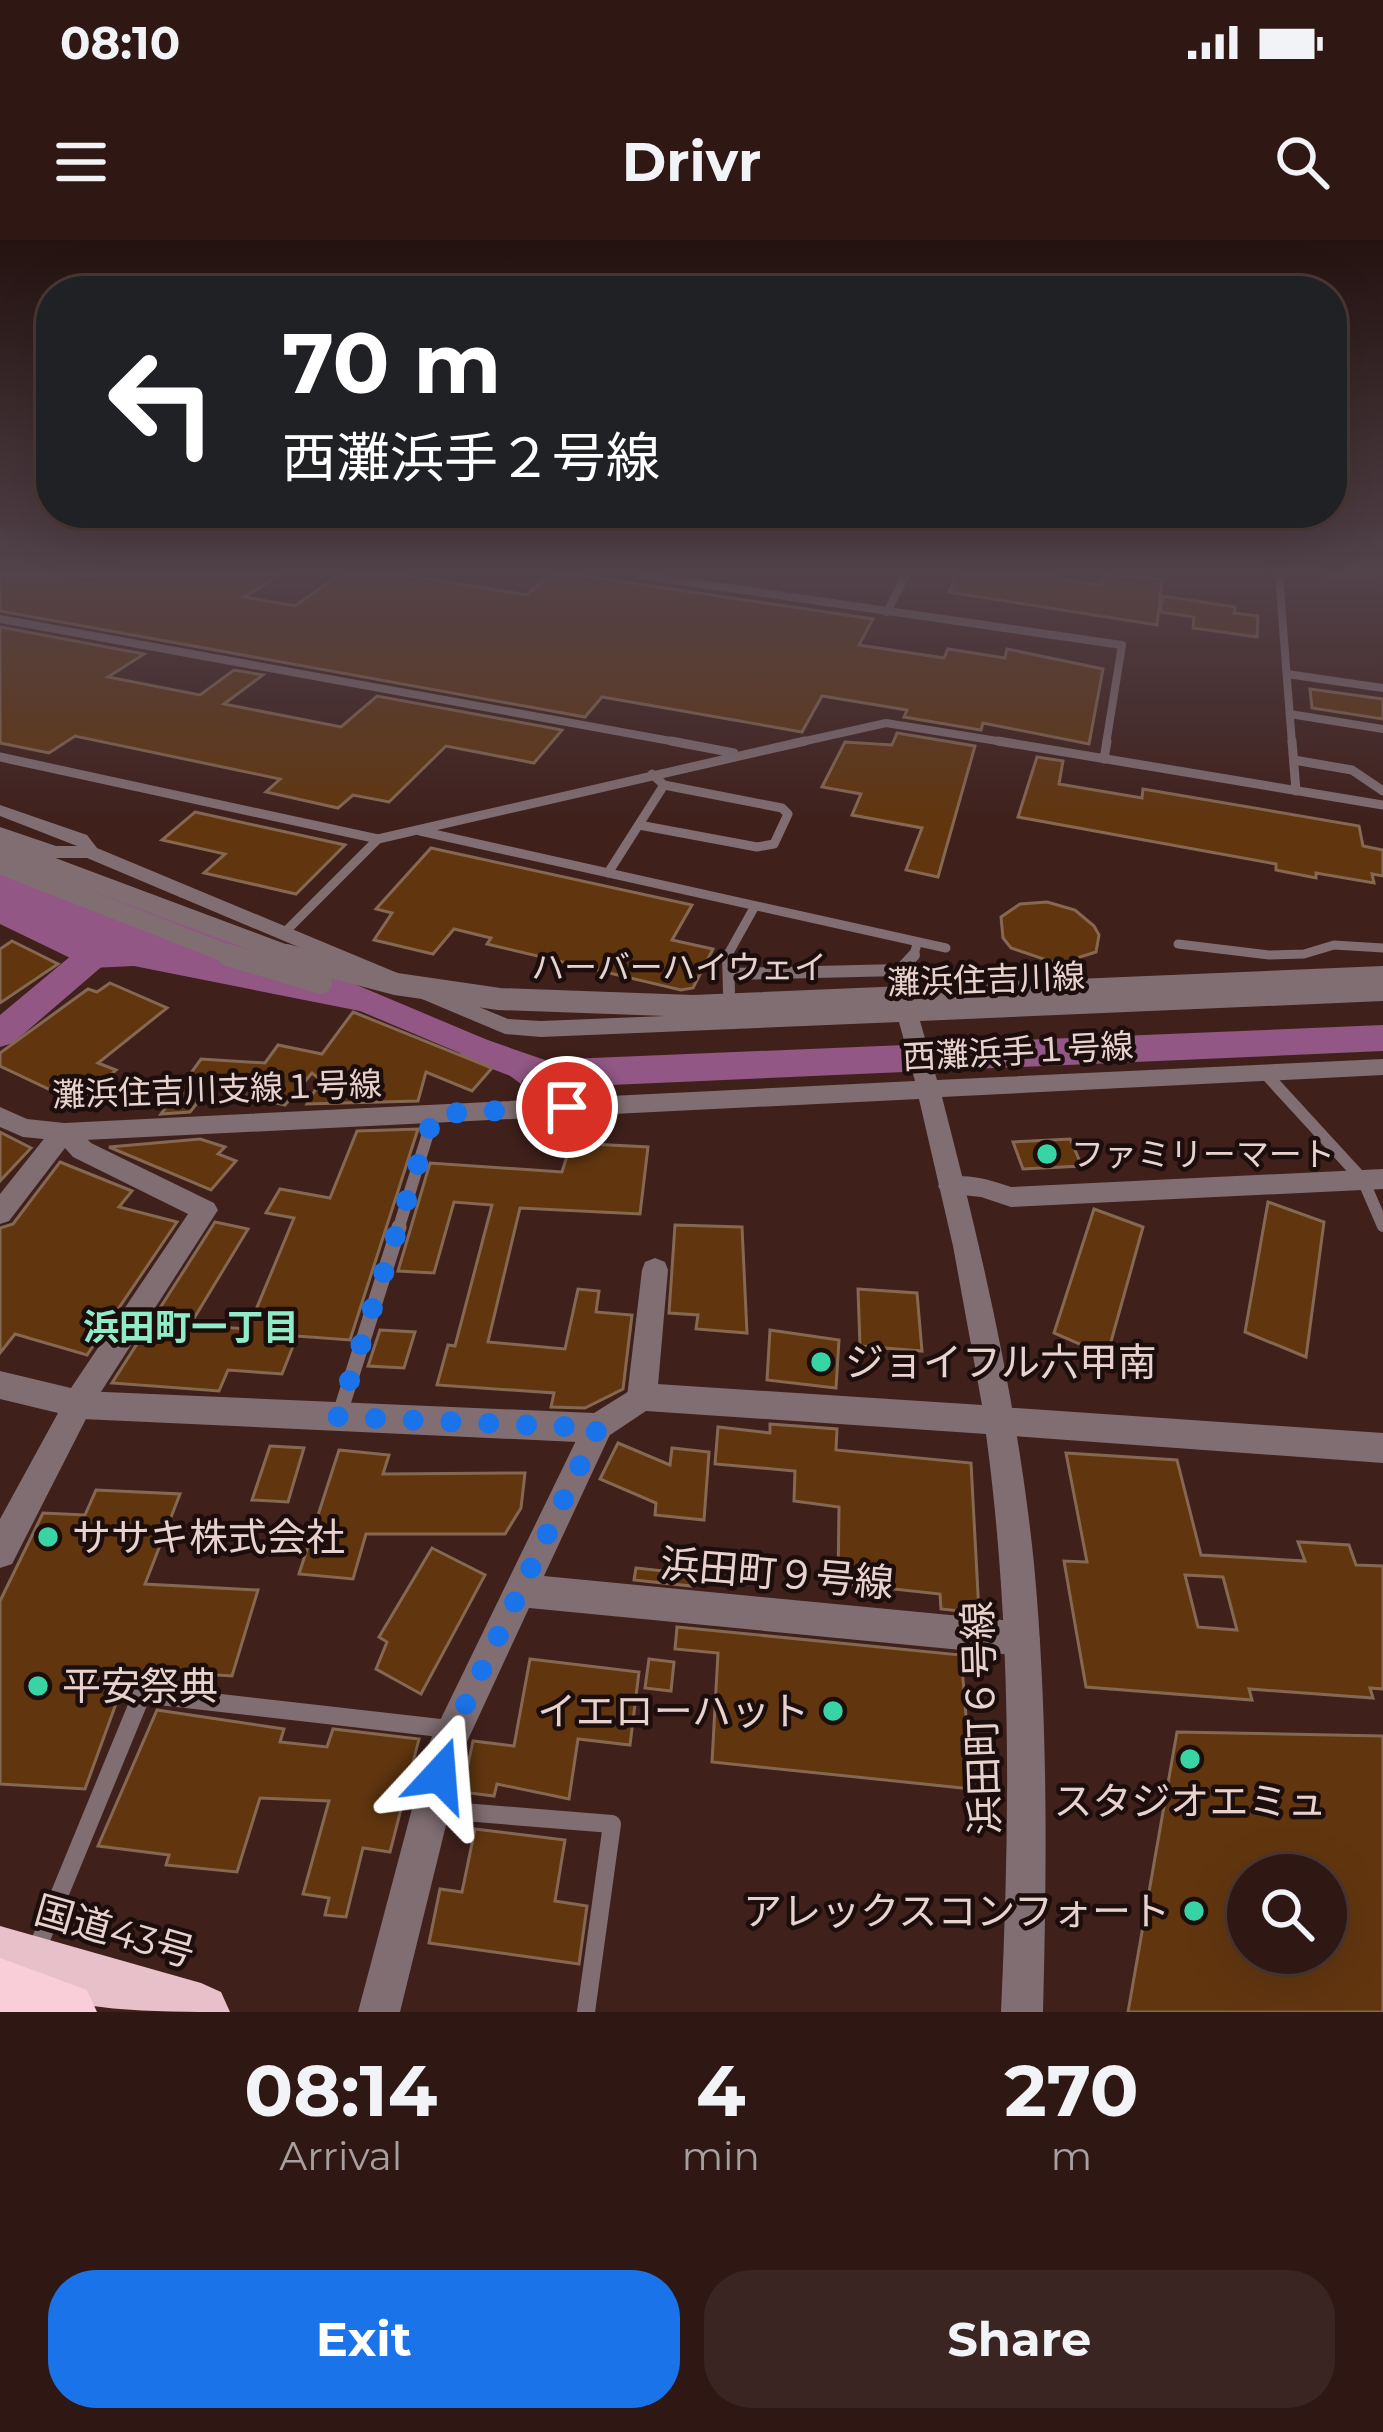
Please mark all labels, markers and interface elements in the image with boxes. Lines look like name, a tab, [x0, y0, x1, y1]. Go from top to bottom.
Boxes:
text: 08:10	[60, 15, 180, 70]
icon: menu	[48, 129, 114, 195]
text: Drivr	[622, 129, 761, 195]
icon: search	[1269, 129, 1335, 195]
text: 70 m	[282, 312, 501, 414]
icon: left	[84, 324, 240, 480]
text: 西灘浜手２号線	[282, 425, 660, 491]
street label: ハーバーハイウェイ	[531, 947, 827, 987]
street label: 灘浜住吉川線	[886, 956, 1086, 1002]
street label: 西灘浜手１号線	[902, 1025, 1134, 1077]
pin	[516, 1056, 618, 1158]
street label: 灘浜住吉川支線１号線	[51, 1063, 383, 1115]
icon: arrive	[534, 1074, 600, 1140]
place label: ファミリーマート	[1071, 1134, 1335, 1174]
marker: ファミリーマート	[1034, 1141, 1060, 1167]
district label: 浜田町一丁目	[83, 1305, 299, 1349]
place label: ジョイフル六甲南	[845, 1338, 1157, 1386]
marker: ジョイフル六甲南	[808, 1349, 834, 1375]
place label: ササキ株式会社	[72, 1513, 345, 1561]
marker: ササキ株式会社	[35, 1524, 61, 1550]
street label: 浜田町９号線	[658, 1539, 896, 1607]
street label: 浜田町６号線	[953, 1600, 1009, 1836]
place label: 平安祭典	[62, 1662, 218, 1710]
marker: 平安祭典	[25, 1673, 51, 1699]
place label: イエローハット	[537, 1687, 809, 1735]
marker: イエローハット	[820, 1698, 846, 1724]
position arrow	[377, 1712, 503, 1838]
marker: スタジオエミュ	[1177, 1746, 1203, 1772]
place label: スタジオエミュ	[1053, 1777, 1327, 1825]
map controls	[1227, 1854, 1347, 1974]
button: search	[1227, 1854, 1347, 1974]
street label: 国道43号	[29, 1885, 201, 1977]
place label: アレックスコンフォート	[743, 1887, 1170, 1935]
marker: アレックスコンフォート	[1181, 1898, 1207, 1924]
text: 08:14	[244, 2046, 437, 2134]
text: 4	[696, 2046, 746, 2134]
text: 270	[1004, 2046, 1139, 2134]
text: Arrival	[279, 2132, 402, 2180]
text: min	[682, 2132, 760, 2180]
text: m	[1051, 2132, 1092, 2180]
button: Exit	[48, 2270, 680, 2408]
button: Share	[704, 2270, 1335, 2408]

